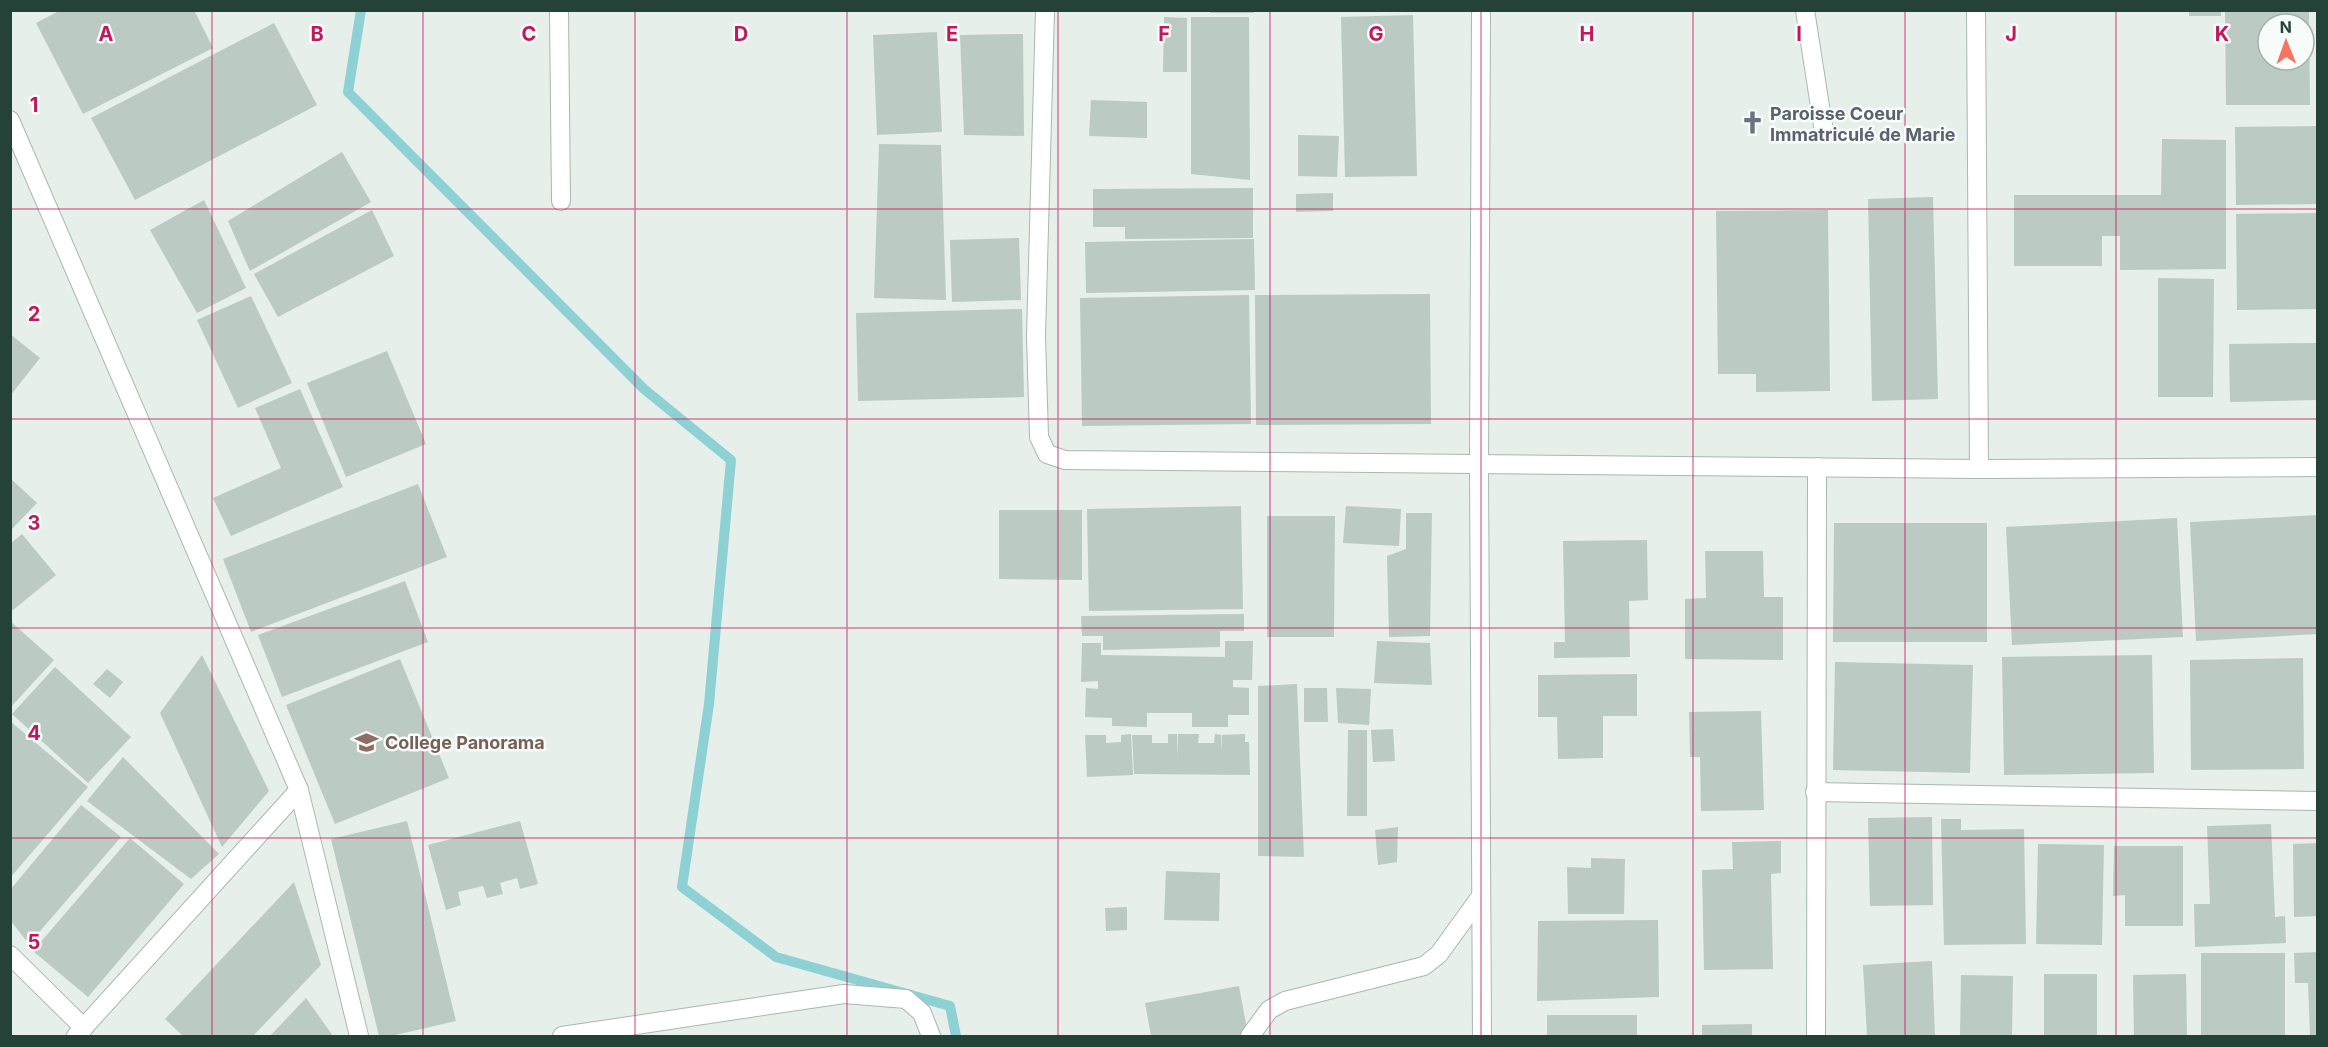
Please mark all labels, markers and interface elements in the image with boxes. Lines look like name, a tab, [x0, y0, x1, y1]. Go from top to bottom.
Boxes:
north arrow	[2256, 12, 2316, 72]
text: N	[2279, 17, 2292, 37]
text: A	[99, 22, 114, 46]
text: B	[310, 22, 324, 46]
text: C	[522, 22, 536, 46]
text: D	[734, 22, 748, 46]
text: E	[946, 22, 958, 46]
text: F	[1158, 22, 1170, 46]
text: G	[1368, 22, 1384, 46]
text: H	[1580, 22, 1594, 46]
text: I	[1796, 22, 1802, 46]
text: J	[2005, 22, 2017, 46]
text: K	[2215, 22, 2229, 46]
text: 1	[30, 93, 38, 117]
place label: Paroisse Coeur Immatriculé de Marie	[1770, 103, 1956, 145]
church icon: Paroisse Coeur Immatriculé de Marie	[1739, 110, 1765, 136]
text: 2	[28, 302, 40, 326]
text: 3	[28, 511, 40, 535]
text: 4	[27, 721, 41, 745]
school or university icon: College Panorama	[354, 729, 380, 755]
place label: College Panorama	[385, 732, 545, 753]
text: 5	[28, 930, 40, 954]

